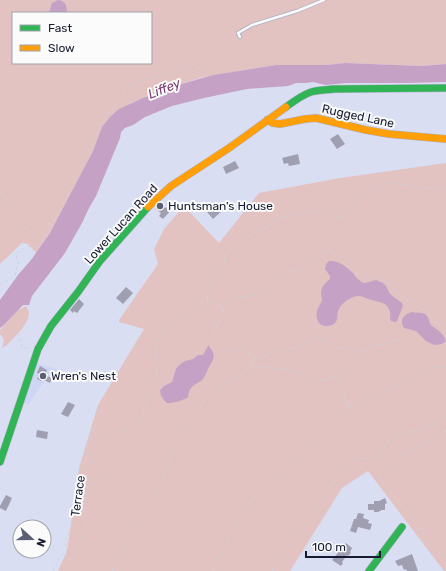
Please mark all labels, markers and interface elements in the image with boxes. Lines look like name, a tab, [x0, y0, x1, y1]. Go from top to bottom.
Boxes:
legend	[12, 12, 152, 64]
text: Fast	[48, 21, 72, 35]
text: Slow	[48, 41, 75, 55]
water label: Liffey	[146, 75, 183, 102]
street label: Rugged Lane	[321, 102, 396, 131]
street label: Lower Lucan Road	[82, 181, 160, 267]
place label: Huntsman's House	[168, 199, 273, 213]
marker: Huntsman's House	[155, 201, 165, 211]
place label: Wren's Nest	[51, 369, 116, 383]
marker: Wren's Nest	[38, 371, 48, 381]
street label: Terrace	[68, 474, 88, 518]
north arrow	[12, 519, 52, 559]
scale bar	[306, 533, 380, 559]
text: N	[33, 536, 48, 549]
text: 100 m	[312, 540, 346, 554]

